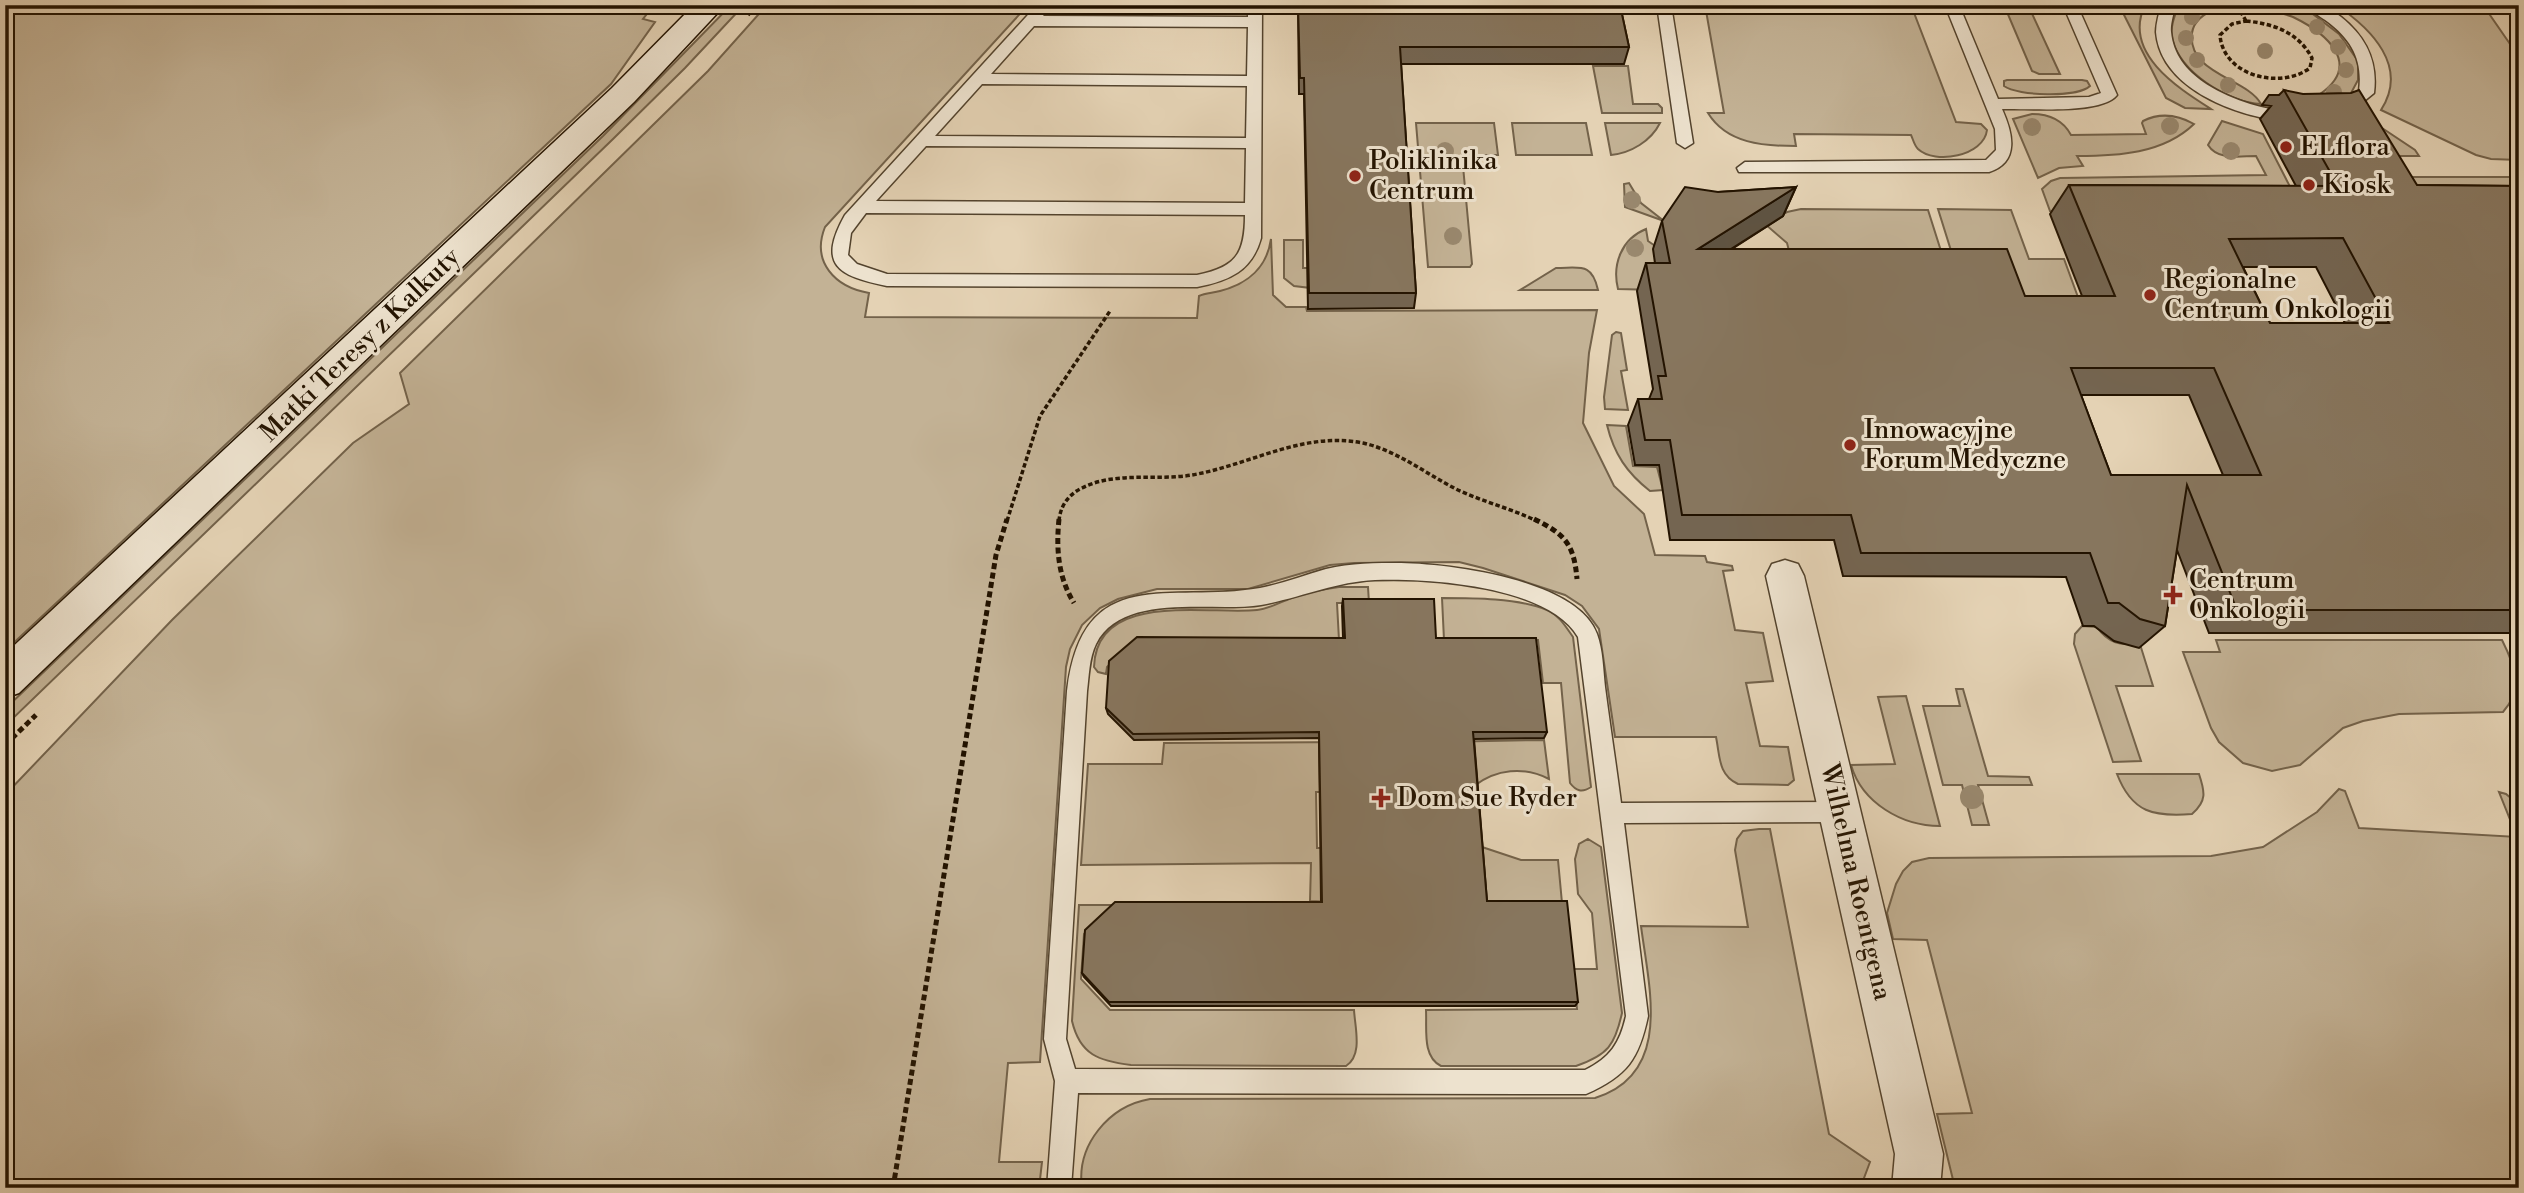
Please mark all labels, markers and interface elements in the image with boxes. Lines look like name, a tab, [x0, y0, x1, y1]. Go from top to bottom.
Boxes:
place label: ELflora	[2300, 131, 2391, 163]
marker: ELflora	[2278, 139, 2294, 155]
place label: Poliklinika Centrum	[1369, 145, 1498, 207]
marker: Poliklinika Centrum	[1347, 168, 1363, 184]
place label: Kiosk	[2323, 169, 2392, 201]
marker: Kiosk	[2301, 177, 2317, 193]
street label: Matki Teresy z Kalkuty	[253, 241, 467, 449]
place label: Regionalne Centrum Onkologii	[2164, 264, 2391, 326]
marker: Regionalne Centrum Onkologii	[2142, 287, 2158, 303]
place label: Innowacyjne Forum Medyczne	[1864, 414, 2066, 476]
marker: Innowacyjne Forum Medyczne	[1842, 437, 1858, 453]
place label: Centrum Onkologii	[2189, 564, 2306, 626]
marker: Centrum Onkologii	[2163, 585, 2183, 605]
street label: Wilhelma Roentgena	[1813, 760, 1899, 1004]
place label: Dom Sue Ryder	[1397, 782, 1577, 814]
marker: Dom Sue Ryder	[1371, 788, 1391, 808]

